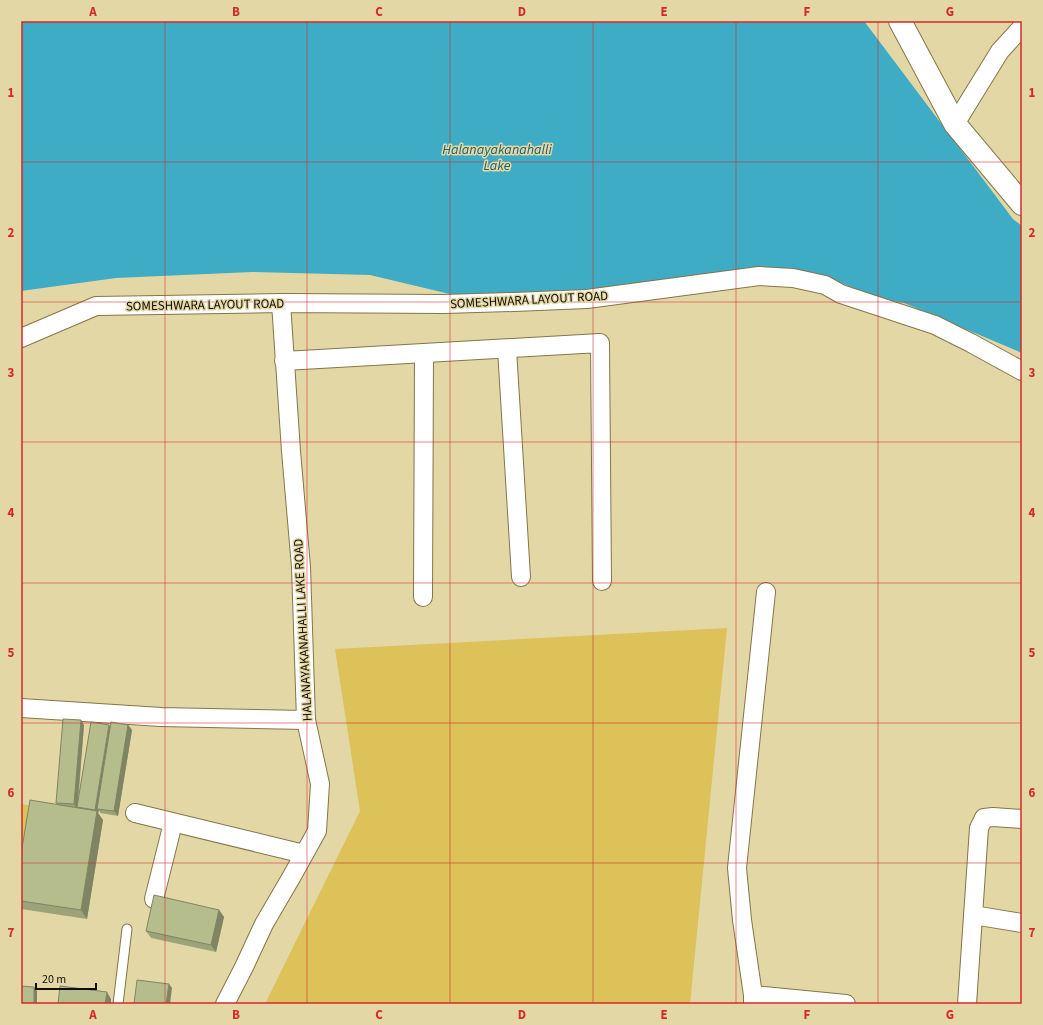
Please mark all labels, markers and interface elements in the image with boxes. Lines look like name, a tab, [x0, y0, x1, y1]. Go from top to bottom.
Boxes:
text: A	[88, 3, 97, 21]
text: B	[232, 3, 240, 21]
text: C	[375, 3, 383, 21]
text: D	[518, 3, 526, 21]
text: E	[660, 3, 668, 21]
text: F	[804, 3, 811, 21]
text: G	[946, 3, 954, 21]
text: 1	[8, 84, 15, 102]
text: 1	[1029, 84, 1036, 102]
water label: Halanayakanahalli Lake	[442, 140, 553, 176]
text: 2	[8, 224, 15, 242]
text: 2	[1029, 224, 1036, 242]
street label: SOMESHWARA LAYOUT ROAD	[449, 287, 609, 313]
street label: SOMESHWARA LAYOUT ROAD	[126, 295, 284, 315]
text: 3	[8, 364, 15, 382]
text: 3	[1029, 364, 1036, 382]
text: 4	[8, 504, 15, 522]
text: 4	[1029, 504, 1036, 522]
street label: HALANAYAKANAHALLI LAKE ROAD	[289, 538, 317, 722]
text: 5	[8, 644, 15, 662]
text: 5	[1029, 644, 1036, 662]
text: 6	[8, 784, 15, 802]
text: 6	[1029, 784, 1036, 802]
text: 7	[8, 924, 15, 942]
text: 7	[1029, 924, 1036, 942]
scale bar	[36, 965, 96, 991]
text: 20 m	[42, 971, 66, 988]
text: A	[88, 1006, 97, 1024]
text: B	[232, 1006, 240, 1024]
text: C	[375, 1006, 383, 1024]
text: D	[518, 1006, 526, 1024]
text: E	[660, 1006, 668, 1024]
text: F	[804, 1006, 811, 1024]
text: G	[946, 1006, 954, 1024]

